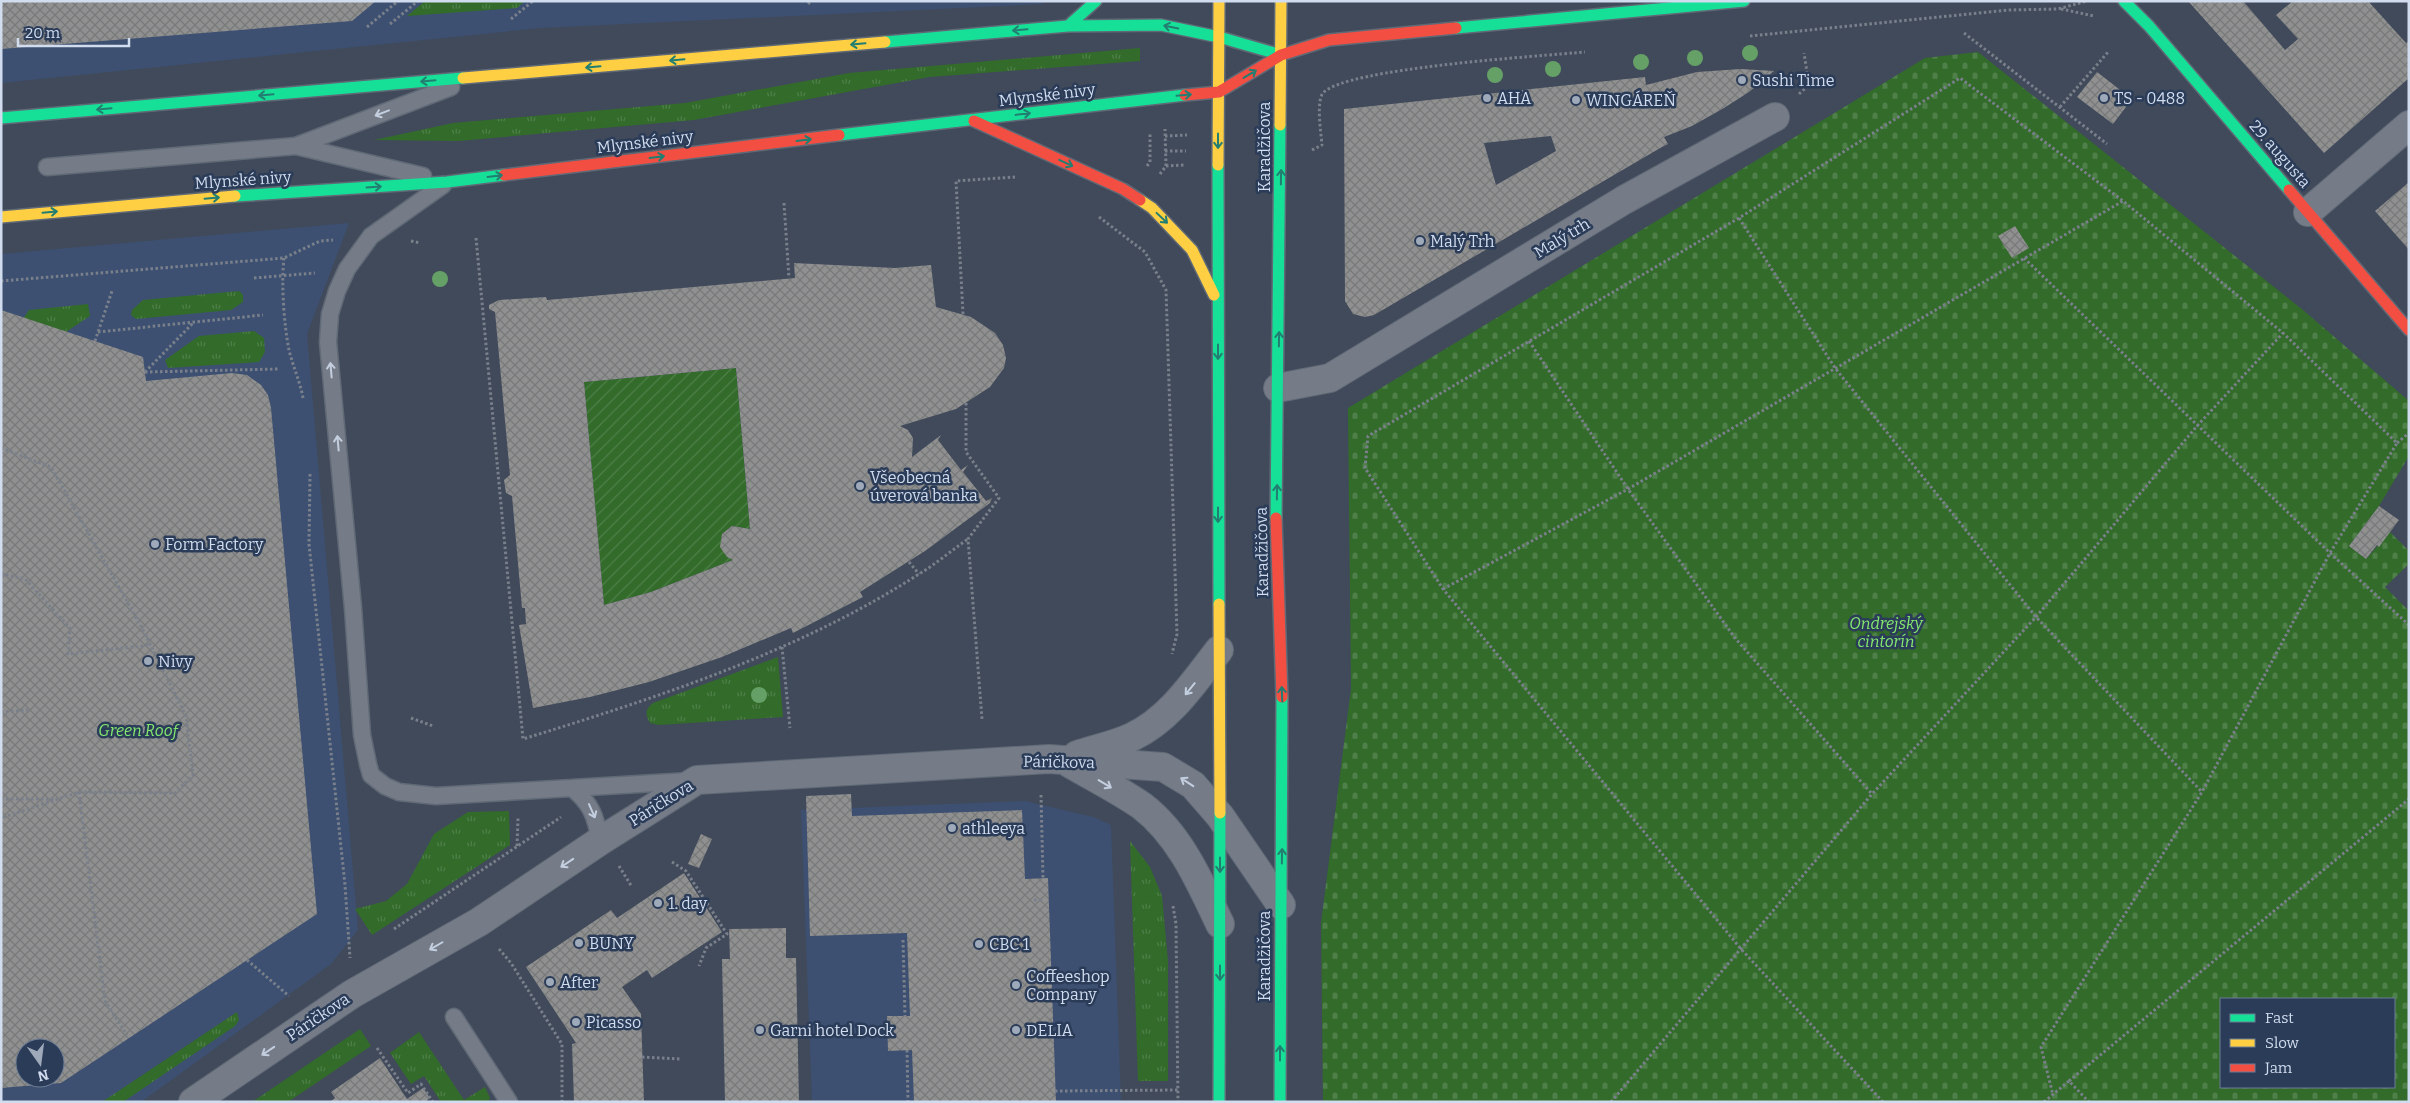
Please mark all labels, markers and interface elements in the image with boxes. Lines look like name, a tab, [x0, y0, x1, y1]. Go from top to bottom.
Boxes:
scale bar	[18, 15, 129, 47]
one-way arrow	[1164, 22, 1180, 32]
text: 20 m	[25, 24, 61, 42]
one-way arrow	[1012, 25, 1028, 35]
one-way arrow	[850, 39, 866, 49]
one-way arrow	[669, 55, 685, 64]
one-way arrow	[585, 62, 601, 72]
one-way arrow	[1242, 68, 1257, 78]
place label: Sushi Time	[1752, 71, 1835, 90]
marker: Sushi Time	[1736, 74, 1748, 86]
one-way arrow	[420, 76, 436, 86]
street label: Mlynské nivy	[998, 80, 1097, 110]
place label: AHA	[1497, 89, 1532, 108]
place label: TS - 0488	[2114, 89, 2185, 108]
one-way arrow	[258, 90, 274, 100]
one-way arrow	[1176, 90, 1192, 100]
place label: WINGÁREŇ	[1586, 90, 1676, 110]
marker: AHA	[1481, 92, 1493, 104]
marker: TS - 0488	[2098, 92, 2110, 104]
marker: WINGÁREŇ	[1570, 94, 1582, 106]
street label: Karadžičova	[1255, 102, 1274, 192]
one-way arrow	[96, 104, 112, 114]
one-way arrow	[374, 109, 390, 118]
one-way arrow	[1014, 109, 1030, 119]
street label: 29. augusta	[2245, 116, 2315, 192]
street label: Mlynské nivy	[596, 127, 695, 157]
one-way arrow	[1213, 132, 1223, 149]
one-way arrow	[796, 135, 812, 145]
one-way arrow	[648, 152, 664, 162]
one-way arrow	[1058, 159, 1073, 168]
street label: Mlynské nivy	[194, 167, 293, 193]
one-way arrow	[1276, 169, 1286, 186]
one-way arrow	[487, 171, 503, 181]
one-way arrow	[366, 182, 382, 191]
one-way arrow	[203, 193, 219, 203]
one-way arrow	[42, 208, 58, 217]
one-way arrow	[1156, 212, 1169, 224]
street label: Malý trh	[1531, 214, 1593, 262]
place label: Malý Trh	[1430, 232, 1495, 251]
marker: Malý Trh	[1414, 235, 1426, 247]
one-way arrow	[1274, 331, 1284, 348]
one-way arrow	[1213, 344, 1223, 360]
one-way arrow	[326, 363, 336, 379]
one-way arrow	[333, 435, 343, 451]
place label: Všeobecná úverová banka	[870, 468, 978, 505]
marker: Všeobecná úverová banka	[854, 480, 866, 492]
one-way arrow	[1272, 484, 1282, 500]
street label: Karadžičova	[1252, 506, 1272, 597]
one-way arrow	[1214, 507, 1223, 523]
place label: Form Factory	[165, 535, 264, 554]
marker: Form Factory	[149, 538, 161, 550]
park label: Ondrejský cintorín	[1849, 614, 1924, 651]
place label: Nivy	[158, 652, 193, 671]
marker: Nivy	[142, 655, 154, 667]
one-way arrow	[1184, 682, 1195, 695]
one-way arrow	[1277, 686, 1286, 702]
park label: Green Roof	[98, 721, 181, 740]
street label: Páričkova	[1023, 752, 1095, 772]
street label: Páričkova	[626, 776, 697, 830]
one-way arrow	[1180, 776, 1194, 786]
one-way arrow	[1098, 780, 1112, 790]
one-way arrow	[587, 803, 597, 818]
place label: athleeya	[962, 819, 1025, 838]
marker: athleeya	[946, 822, 958, 834]
one-way arrow	[1277, 849, 1287, 865]
one-way arrow	[1215, 856, 1225, 873]
one-way arrow	[560, 858, 574, 868]
place label: 1. day	[668, 894, 708, 913]
marker: 1. day	[652, 897, 664, 909]
street label: Karadžičova	[1255, 911, 1274, 1001]
place label: BUNY	[589, 934, 634, 953]
place label: CBC 1	[989, 935, 1030, 954]
marker: BUNY	[573, 937, 585, 949]
marker: CBC 1	[973, 938, 985, 950]
one-way arrow	[429, 941, 444, 951]
one-way arrow	[1215, 964, 1225, 981]
place label: Coffeeshop Company	[1026, 967, 1110, 1004]
place label: After	[560, 973, 598, 992]
marker: After	[544, 976, 556, 988]
marker: Coffeeshop Company	[1010, 979, 1022, 991]
street label: Páričkova	[283, 989, 353, 1045]
legend	[2220, 998, 2395, 1088]
text: Fast	[2265, 1009, 2294, 1027]
place label: Picasso	[586, 1013, 641, 1032]
marker: Picasso	[570, 1016, 582, 1028]
place label: Garni hotel Dock	[770, 1021, 894, 1040]
place label: DELIA	[1026, 1021, 1073, 1040]
marker: Garni hotel Dock	[754, 1024, 766, 1036]
marker: DELIA	[1010, 1024, 1022, 1036]
text: Slow	[2265, 1034, 2300, 1052]
north arrow	[15, 1038, 65, 1088]
one-way arrow	[1275, 1045, 1285, 1062]
one-way arrow	[261, 1046, 275, 1056]
text: Jam	[2264, 1059, 2293, 1077]
text: N	[36, 1066, 50, 1085]

